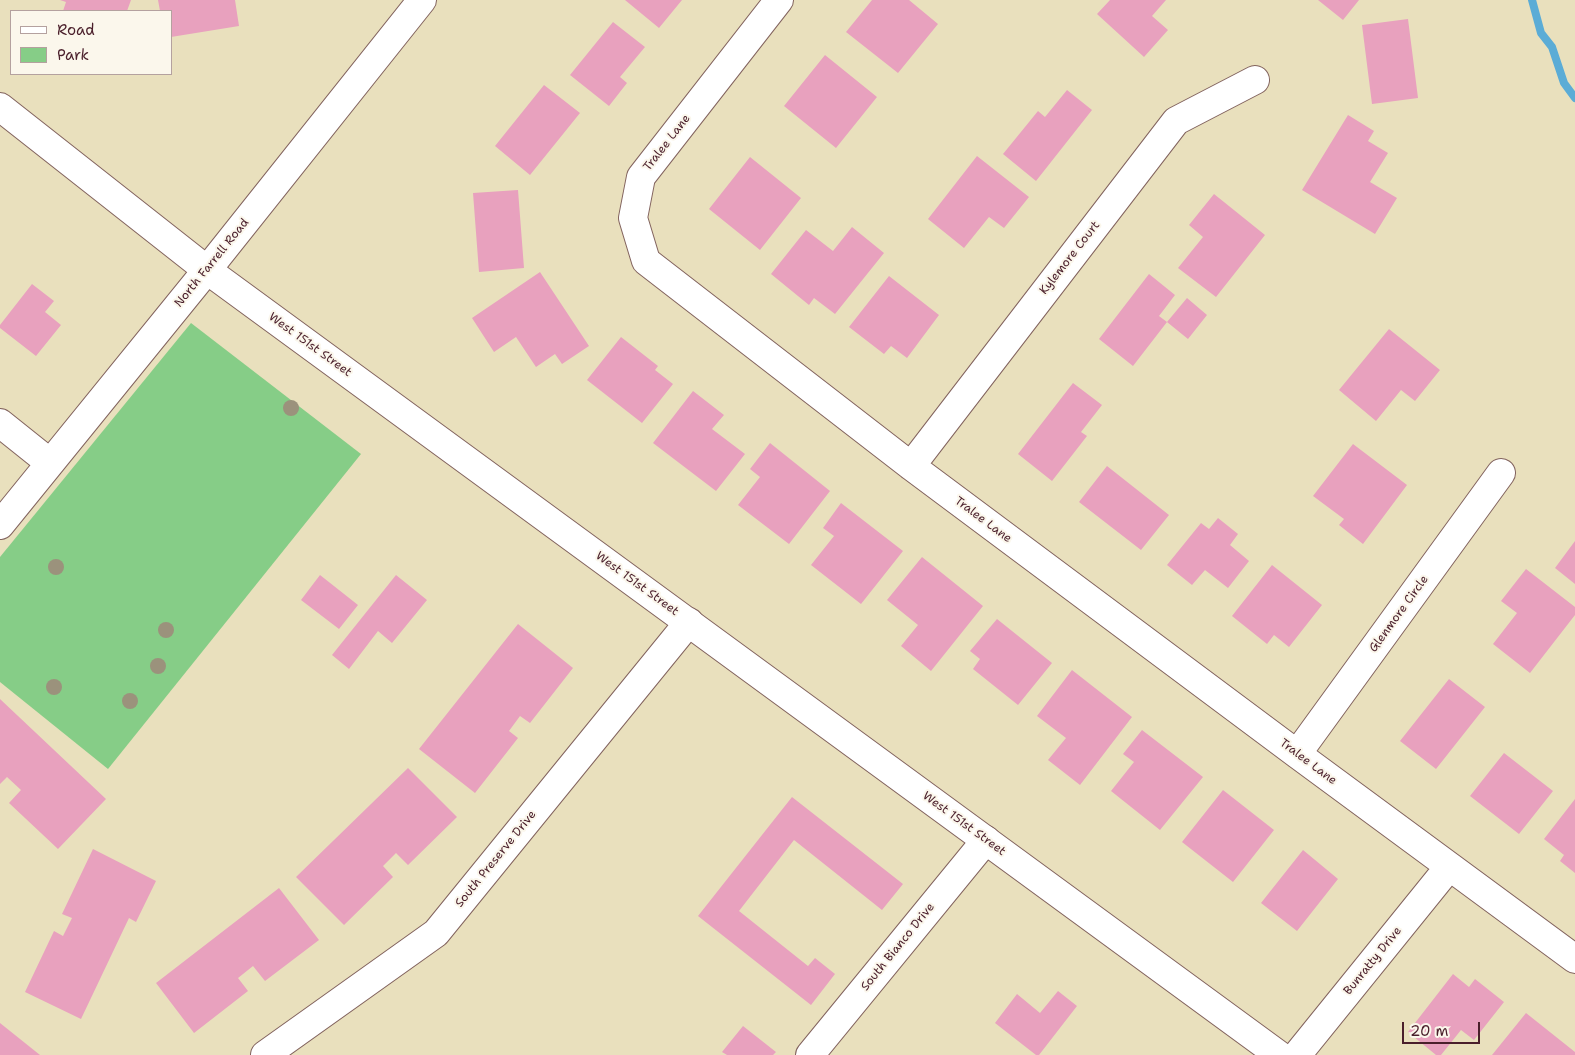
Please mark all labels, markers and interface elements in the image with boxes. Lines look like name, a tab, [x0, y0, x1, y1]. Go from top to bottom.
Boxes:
legend	[10, 10, 172, 75]
text: Road	[57, 20, 95, 40]
text: Park	[57, 45, 89, 65]
street label: Tralee Lane	[640, 112, 694, 174]
street label: North Farrell Road	[172, 216, 252, 310]
street label: Kylemore Court	[1037, 218, 1103, 298]
street label: West 151st Street	[266, 310, 354, 380]
street label: Tralee Lane	[952, 494, 1014, 546]
street label: West 151st Street	[593, 549, 681, 619]
street label: Glenmore Circle	[1366, 573, 1432, 655]
street label: Tralee Lane	[1277, 736, 1339, 788]
street label: West 151st Street	[920, 789, 1008, 859]
street label: South Preserve Drive	[453, 808, 539, 910]
street label: South Bianco Drive	[858, 900, 938, 994]
street label: Bunratty Drive	[1341, 924, 1405, 998]
scale bar	[1405, 1012, 1482, 1044]
text: 20 m	[1410, 1021, 1449, 1041]

